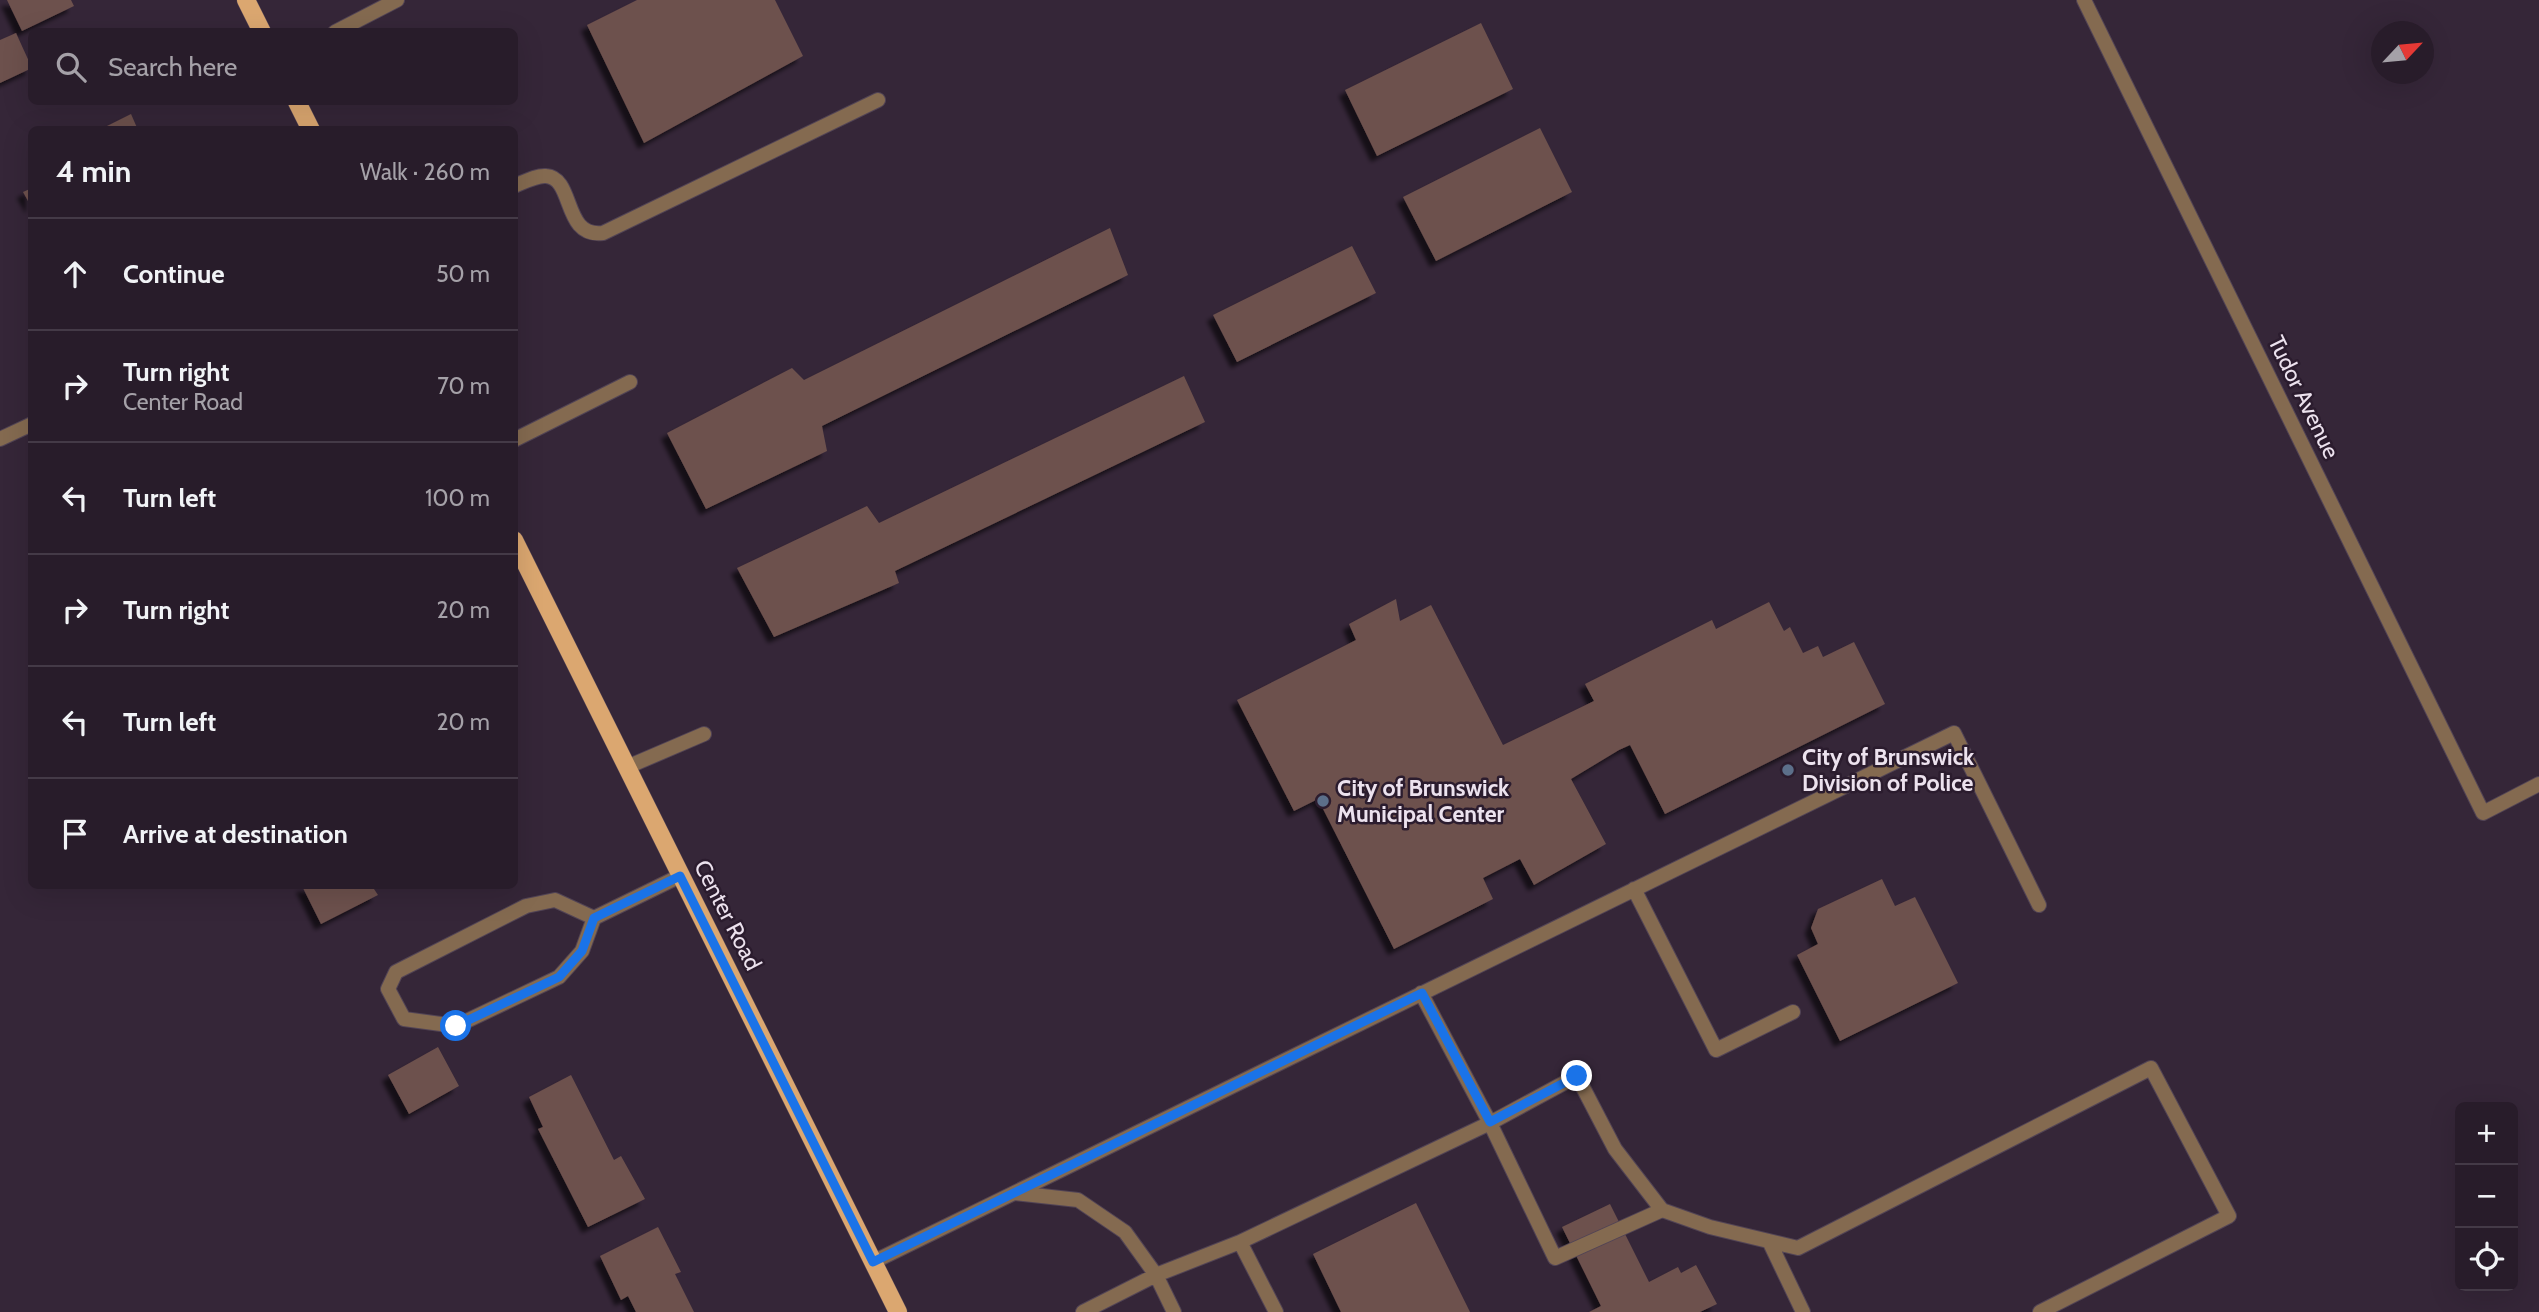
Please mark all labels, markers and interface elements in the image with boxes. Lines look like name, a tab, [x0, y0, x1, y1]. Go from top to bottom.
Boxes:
north arrow	[2371, 21, 2434, 84]
search box	[28, 28, 518, 105]
icon: search	[52, 48, 90, 86]
text: Search here	[108, 51, 237, 83]
text: 4 min	[56, 153, 131, 190]
text: Walk · 260 m	[360, 158, 490, 186]
icon: ahead	[56, 255, 94, 293]
text: Continue	[123, 258, 225, 290]
text: 50 m	[436, 260, 490, 288]
street label: Tudor Avenue	[2262, 331, 2346, 463]
text: Turn right	[123, 356, 229, 388]
icon: right	[56, 367, 94, 405]
text: 70 m	[437, 372, 490, 400]
text: Center Road	[123, 388, 243, 416]
icon: left	[56, 479, 94, 517]
text: Turn left	[123, 482, 216, 514]
text: 100 m	[425, 484, 490, 512]
icon: right	[56, 591, 94, 629]
text: Turn right	[123, 594, 229, 626]
text: 20 m	[437, 596, 490, 624]
icon: left	[56, 703, 94, 741]
text: Turn left	[123, 706, 216, 738]
text: 20 m	[437, 708, 490, 736]
place label: City of Brunswick Division of Police	[1802, 743, 1975, 797]
marker: City of Brunswick Division of Police	[1780, 762, 1796, 778]
place label: City of Brunswick Municipal Center	[1337, 774, 1510, 828]
marker: City of Brunswick Municipal Center	[1315, 793, 1331, 809]
icon: arrive	[56, 815, 94, 853]
text: Arrive at destination	[123, 818, 348, 850]
street label: Center Road	[688, 855, 768, 975]
route start	[440, 1010, 471, 1041]
route end	[1561, 1060, 1592, 1091]
map controls	[2455, 1102, 2518, 1291]
button: +	[2455, 1102, 2518, 1165]
button: −	[2455, 1165, 2518, 1228]
button: locate	[2455, 1228, 2518, 1291]

